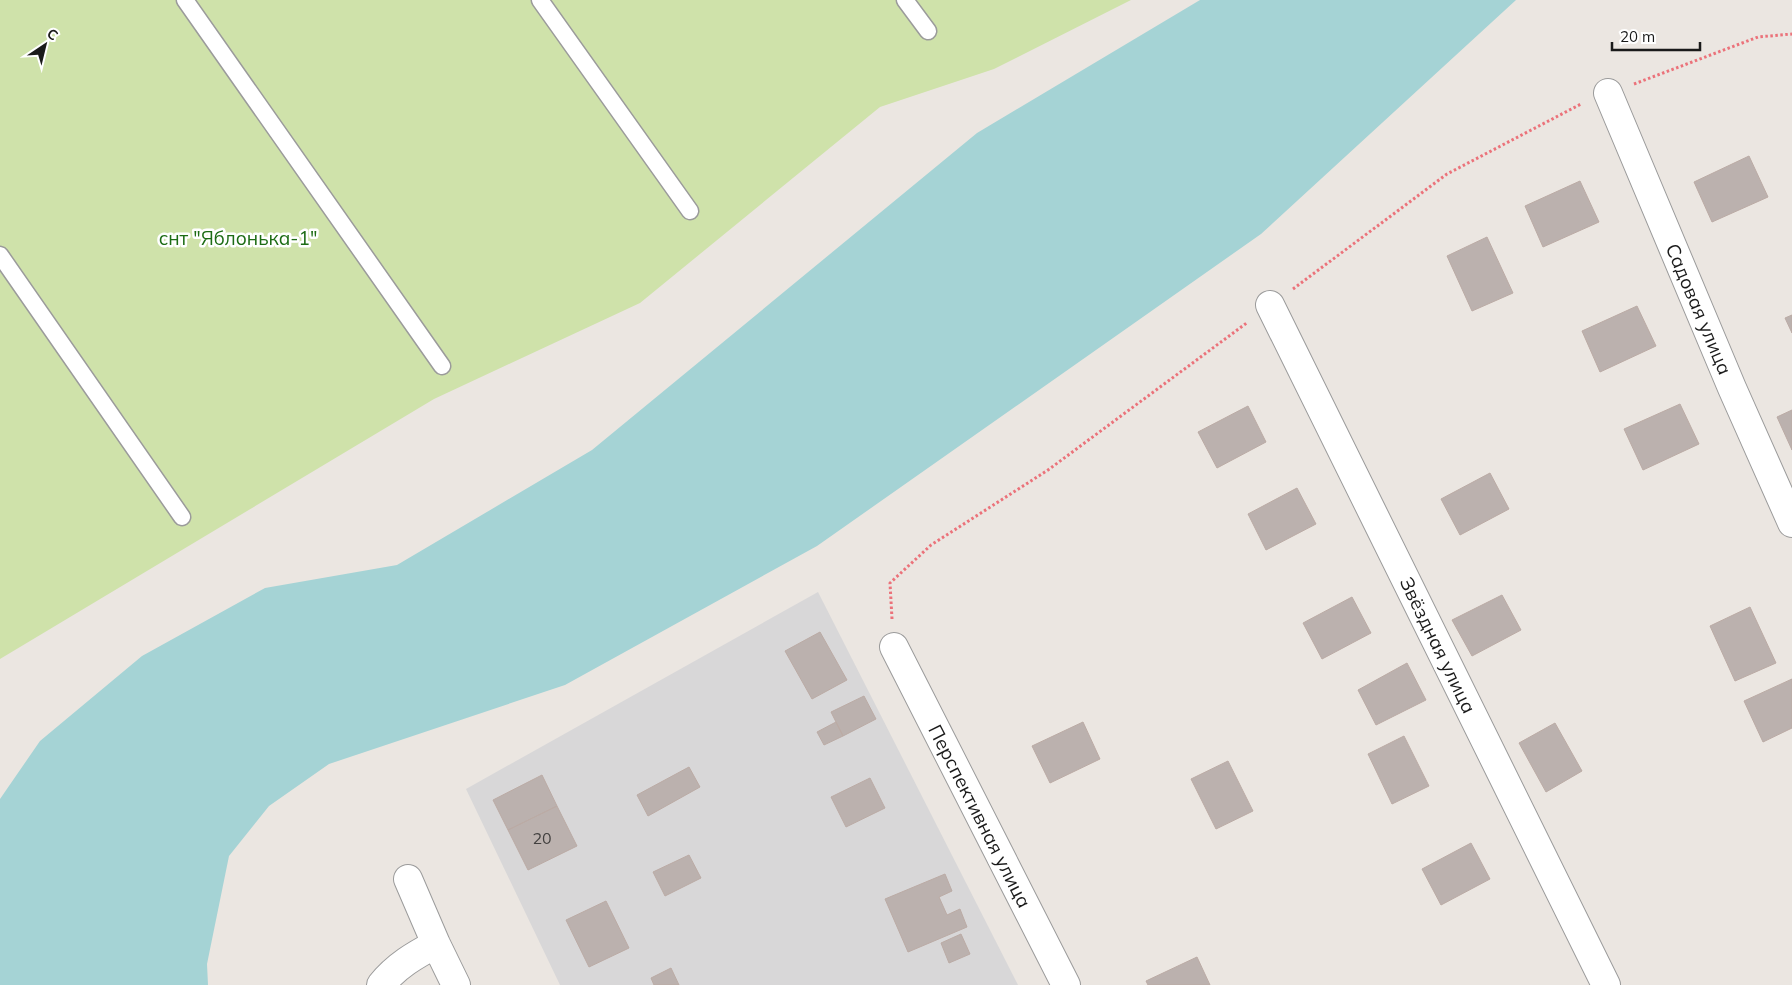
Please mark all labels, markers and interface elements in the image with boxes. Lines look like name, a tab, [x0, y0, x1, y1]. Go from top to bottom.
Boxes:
north arrow	[20, 20, 70, 70]
scale bar	[1612, 20, 1700, 52]
text: С	[43, 24, 62, 44]
text: 20 m	[1620, 27, 1655, 46]
park label: снт "Яблонька-1"	[159, 226, 317, 250]
street label: Садовая улица	[1661, 240, 1737, 378]
street label: Звёздная улица	[1395, 573, 1481, 717]
street label: Перспективная улица	[923, 720, 1037, 912]
house number: 20	[532, 828, 552, 848]

